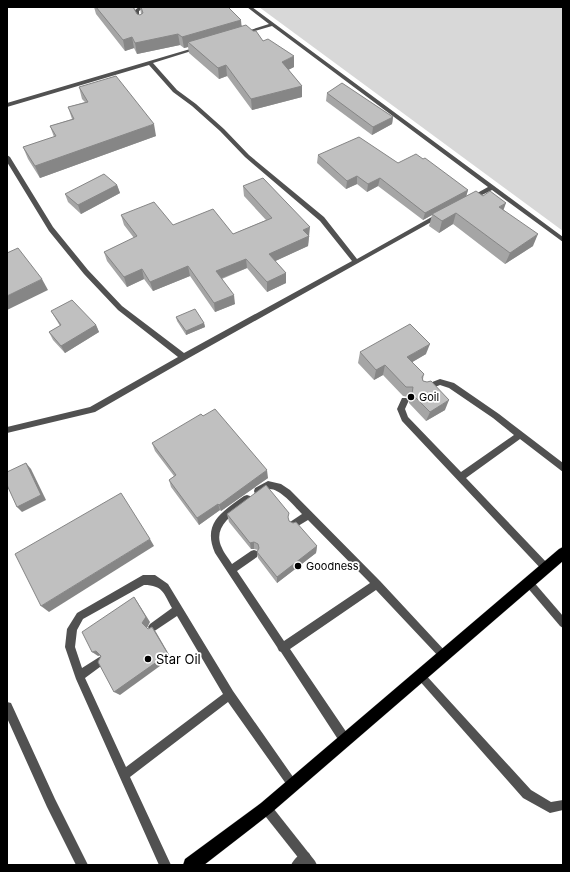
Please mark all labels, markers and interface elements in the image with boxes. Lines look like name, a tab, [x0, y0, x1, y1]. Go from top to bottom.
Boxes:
place label: Goil	[419, 390, 439, 404]
marker: Goil	[406, 392, 416, 402]
place label: Goodness	[306, 559, 359, 573]
marker: Goodness	[293, 561, 303, 571]
place label: Star Oil	[156, 651, 201, 667]
marker: Star Oil	[143, 654, 153, 664]

